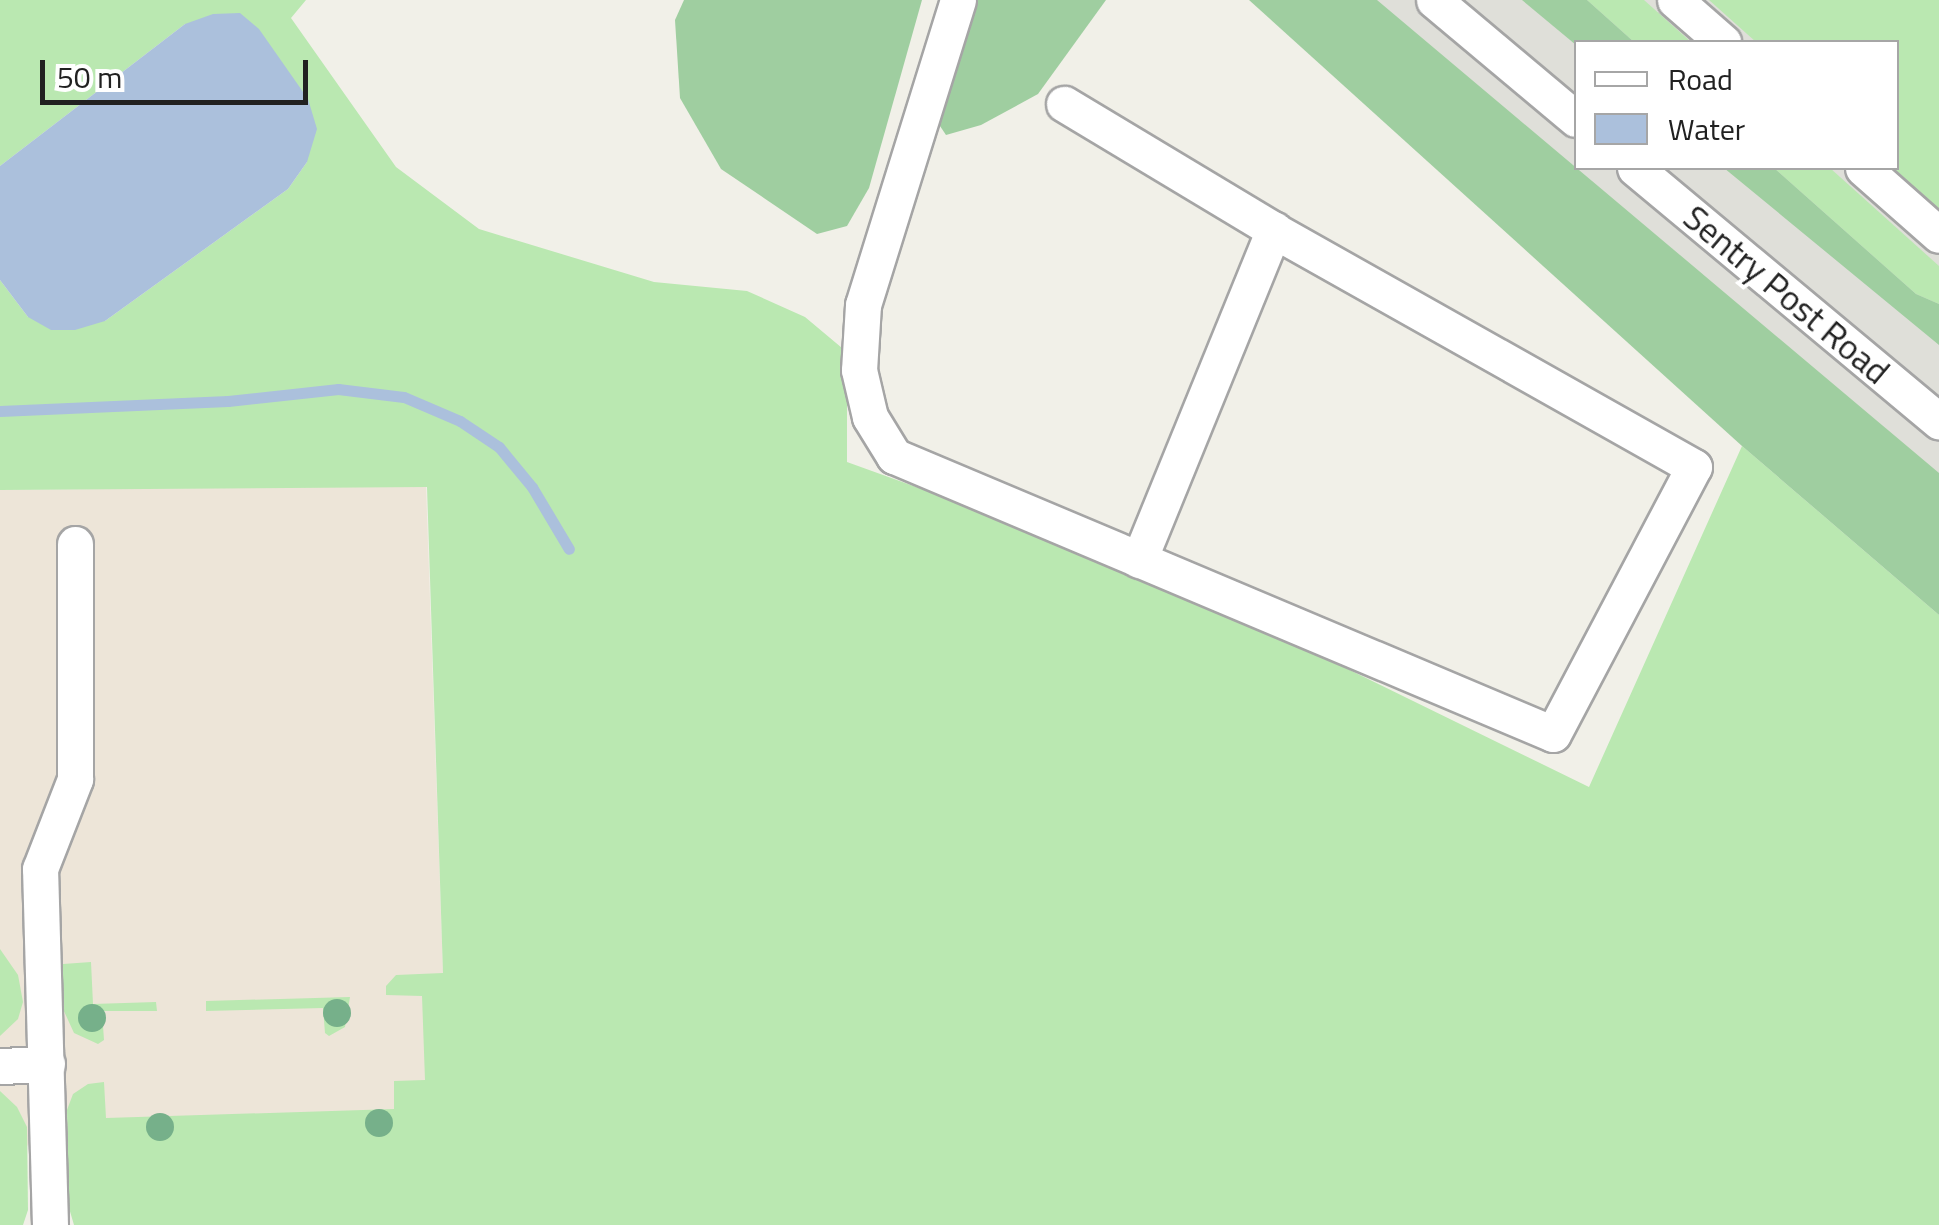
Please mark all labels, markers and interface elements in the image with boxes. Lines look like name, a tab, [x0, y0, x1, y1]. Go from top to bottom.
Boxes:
scale bar	[45, 40, 312, 102]
legend	[1574, 40, 1899, 170]
text: 50 m	[57, 54, 122, 100]
text: Road	[1668, 56, 1733, 102]
text: Water	[1668, 106, 1745, 152]
street label: Sentry Post Road	[1676, 196, 1898, 392]

